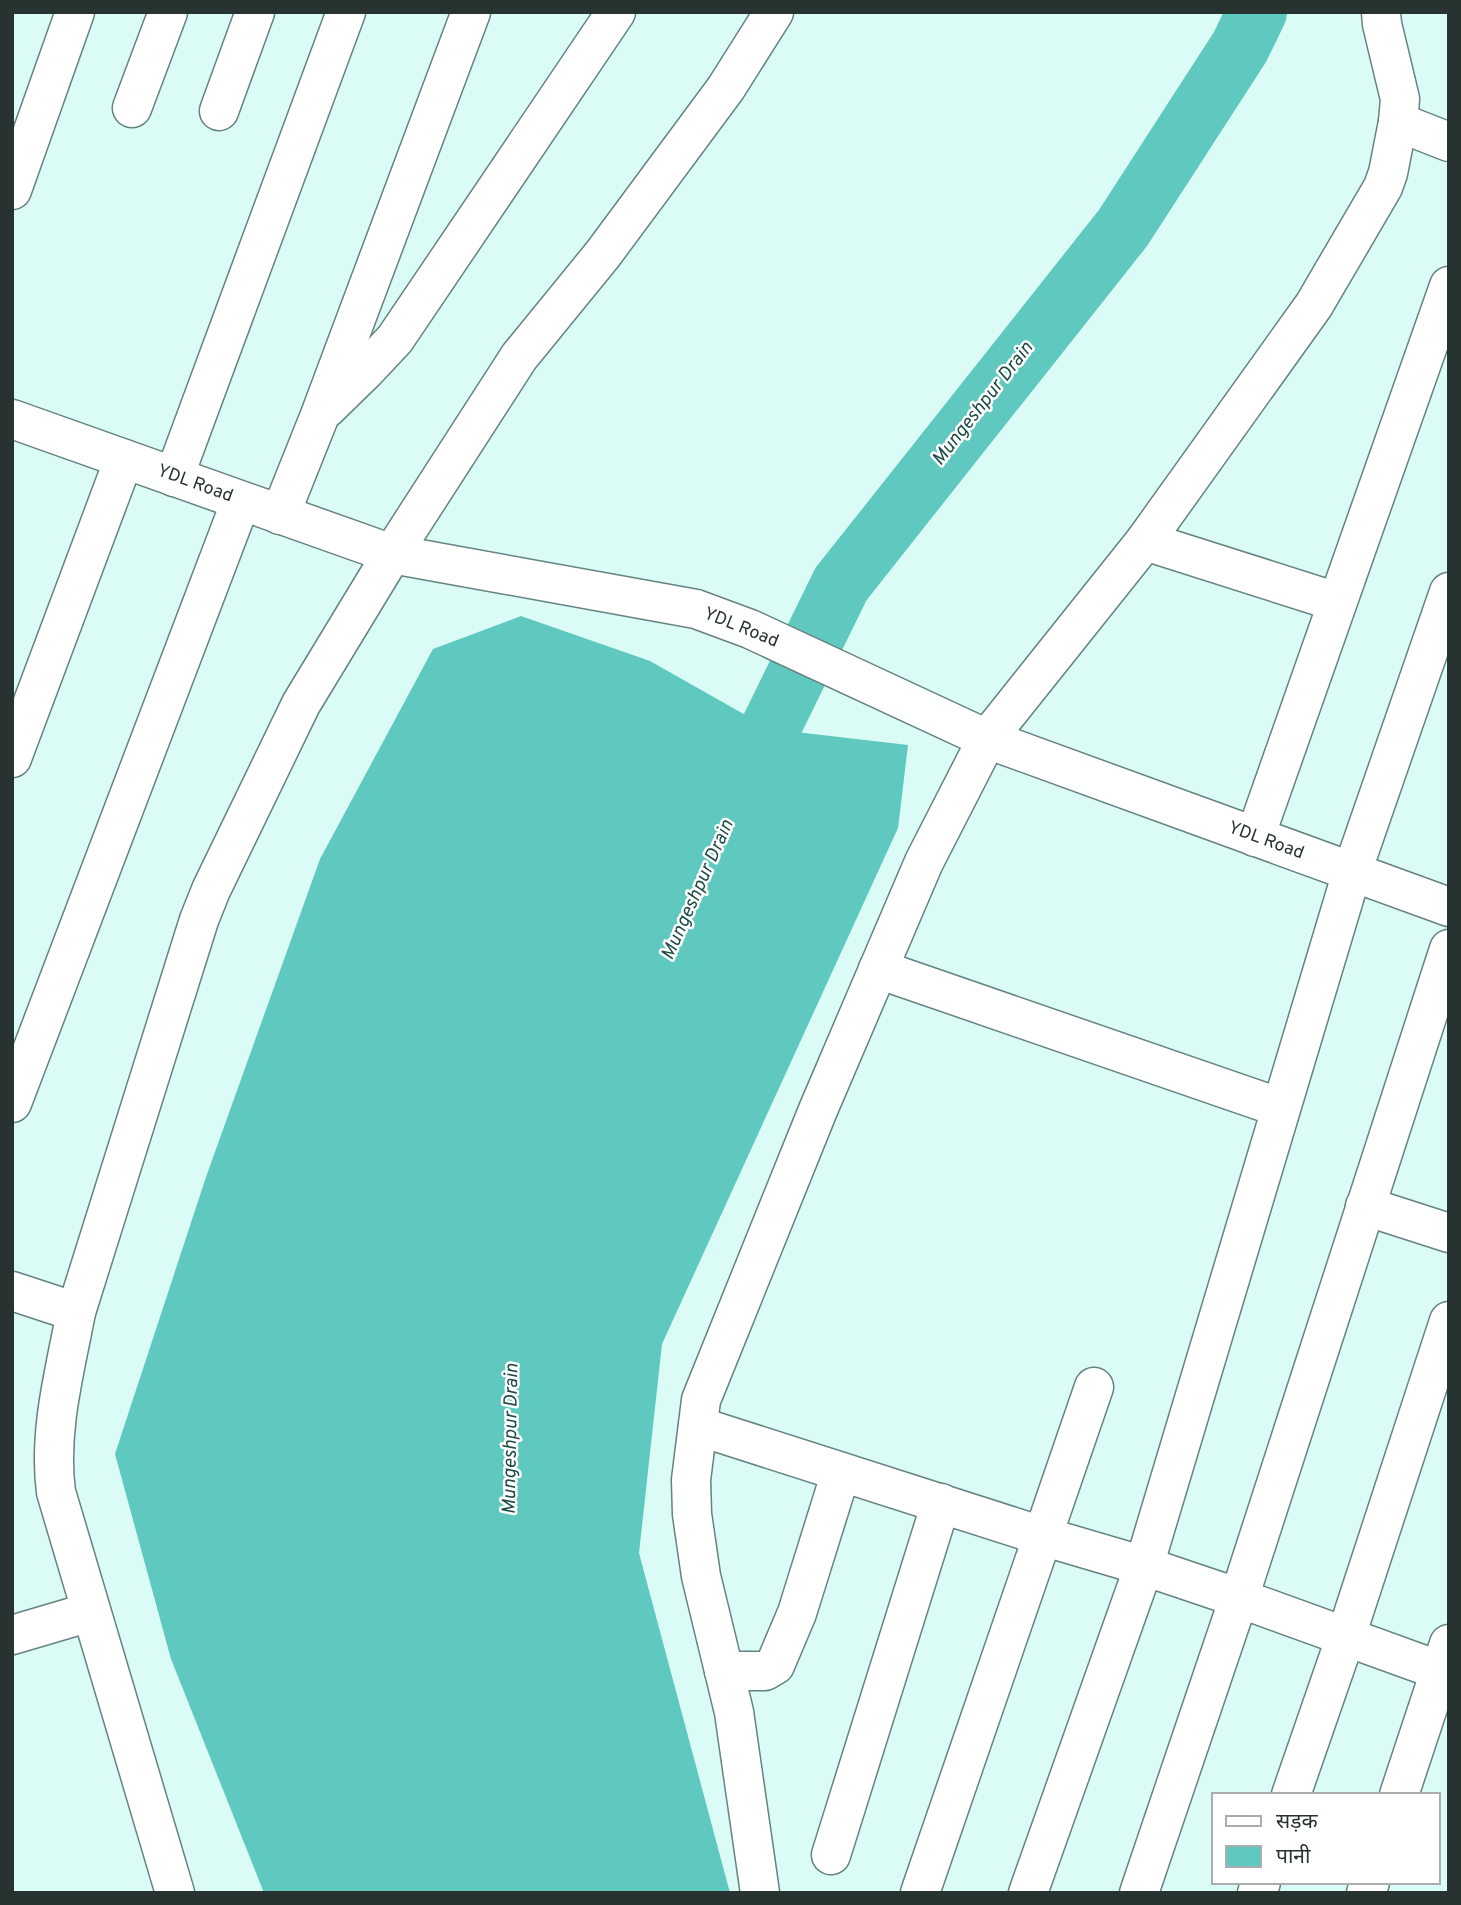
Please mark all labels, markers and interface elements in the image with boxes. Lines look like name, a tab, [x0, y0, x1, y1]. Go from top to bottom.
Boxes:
water label: Mungeshpur Drain	[927, 337, 1039, 471]
street label: YDL Road	[154, 460, 236, 508]
street label: YDL Road	[700, 603, 782, 653]
water label: Mungeshpur Drain	[656, 816, 740, 964]
street label: YDL Road	[1225, 817, 1307, 865]
water label: Mungeshpur Drain	[498, 1363, 524, 1515]
legend	[1212, 1793, 1440, 1884]
text: सड़क	[1276, 1809, 1318, 1836]
text: पानी	[1276, 1844, 1311, 1871]

